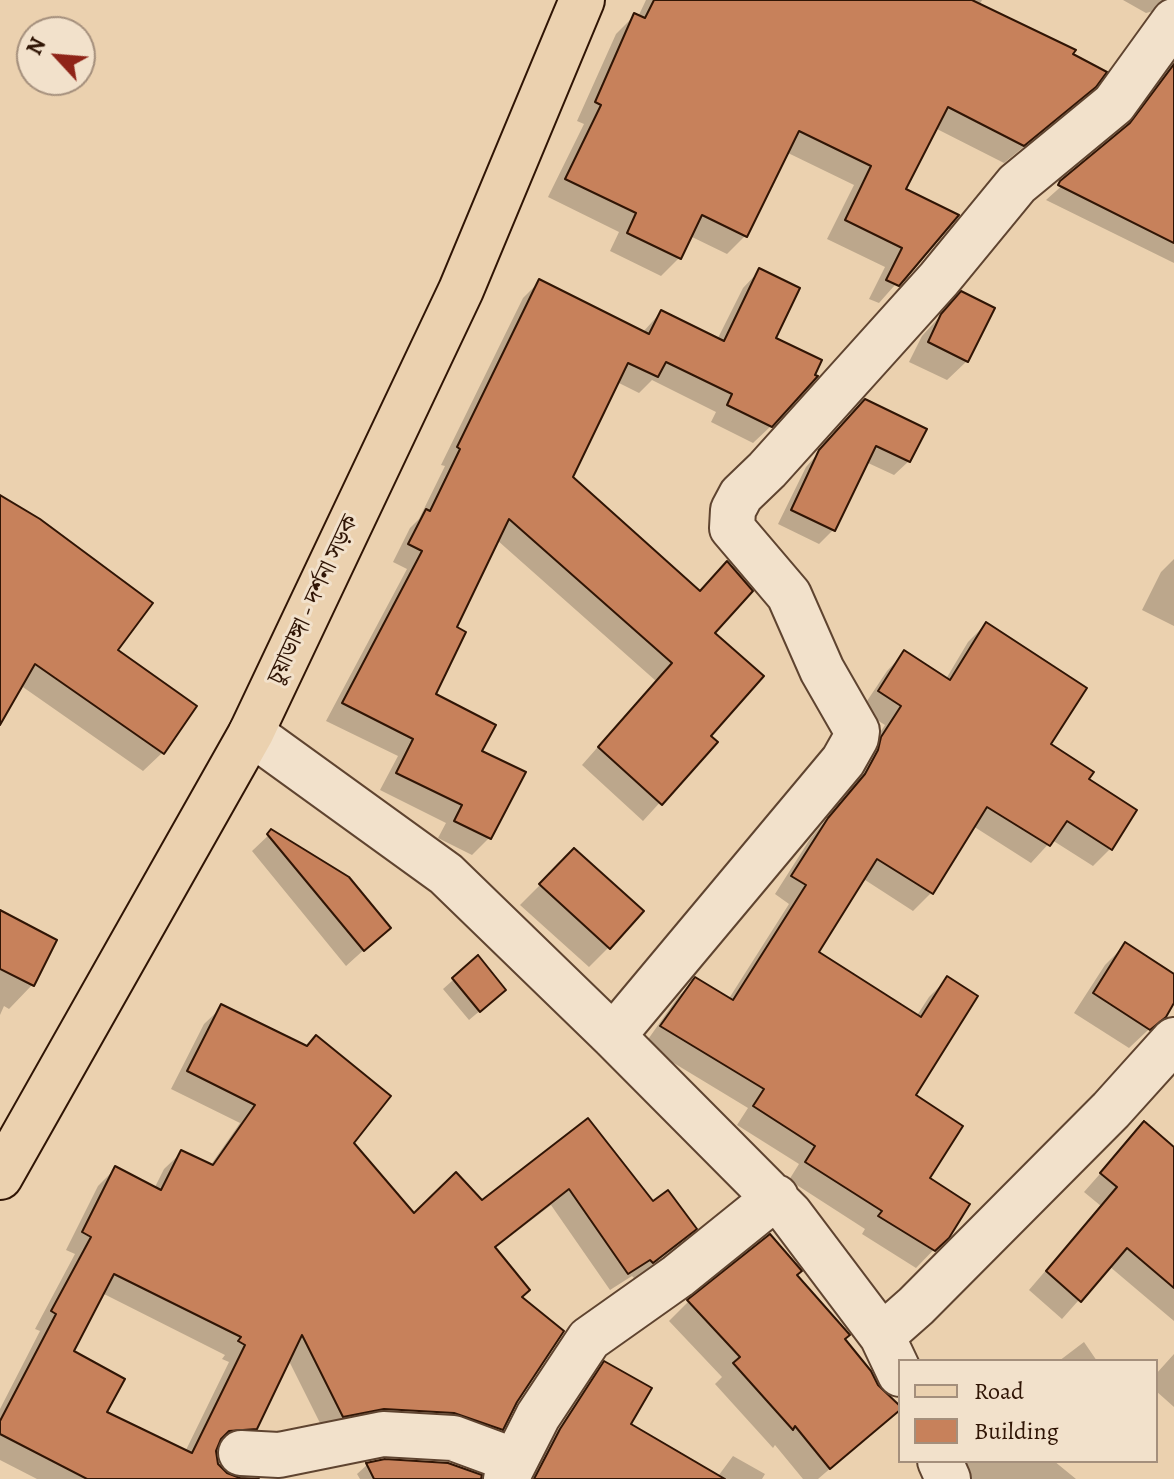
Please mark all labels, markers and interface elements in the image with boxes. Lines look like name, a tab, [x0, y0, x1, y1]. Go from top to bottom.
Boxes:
north arrow	[16, 16, 96, 96]
text: N	[19, 33, 53, 60]
street label: চুয়াডাঙ্গা - দর্শনা সড়ক	[262, 511, 366, 689]
legend	[898, 1359, 1158, 1463]
text: Road	[974, 1375, 1024, 1407]
text: Building	[974, 1415, 1059, 1447]

